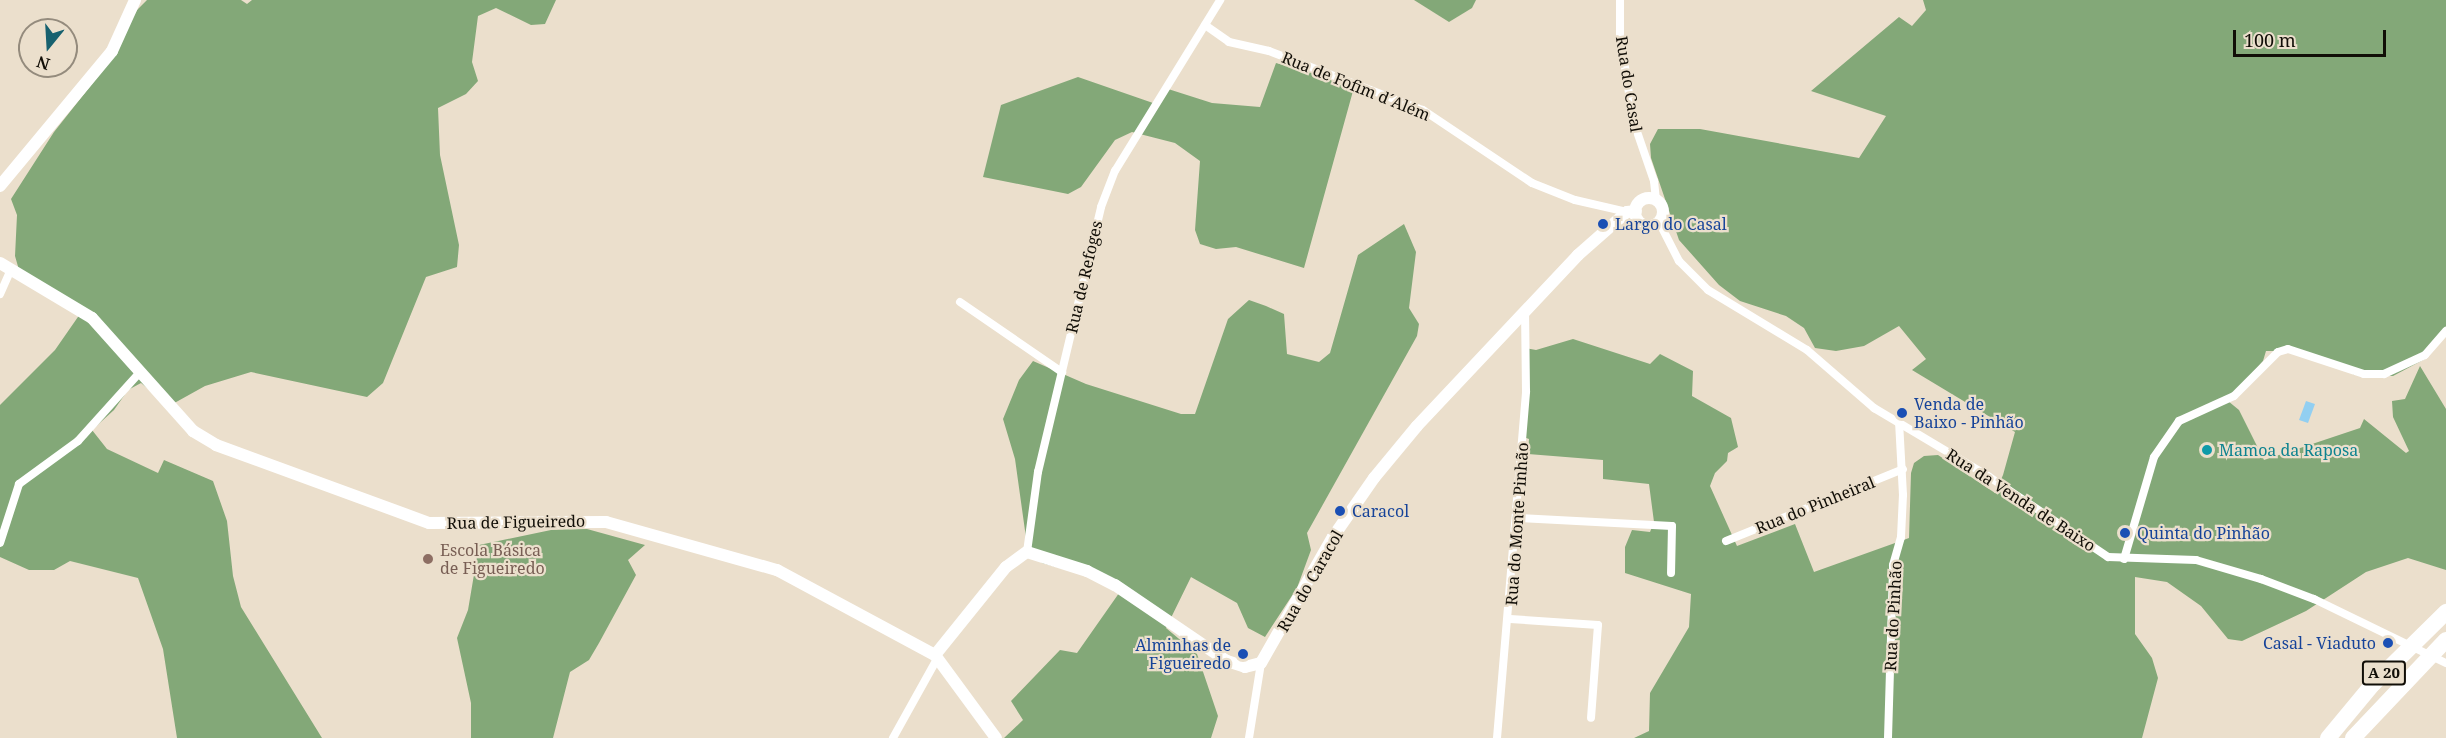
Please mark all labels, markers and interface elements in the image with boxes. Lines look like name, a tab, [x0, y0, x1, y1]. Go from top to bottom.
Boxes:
north arrow	[18, 18, 78, 78]
scale bar	[2236, 18, 2389, 56]
text: 100 m	[2244, 28, 2296, 52]
street label: Rua do Casal	[1612, 35, 1646, 133]
street label: Rua de Fofim d´Além	[1279, 47, 1433, 125]
text: N	[34, 51, 52, 76]
place label: Largo do Casal	[1615, 214, 1727, 234]
marker: Largo do Casal	[1596, 217, 1610, 231]
street label: Rua de Refoges	[1062, 219, 1106, 335]
place label: Venda de Baixo - Pinhão	[1914, 394, 2024, 432]
marker: Venda de Baixo - Pinhão	[1895, 406, 1909, 420]
place label: Mamoa da Raposa	[2219, 440, 2358, 460]
street label: Rua do Monte Pinhão	[1502, 442, 1532, 606]
marker: Mamoa da Raposa	[2200, 443, 2214, 457]
street label: Rua da Venda de Baixo	[1943, 445, 2099, 555]
street label: Rua do Pinheiral	[1752, 472, 1878, 538]
place label: Caracol	[1352, 501, 1409, 521]
marker: Caracol	[1333, 504, 1347, 518]
street label: Rua de Figueiredo	[447, 511, 585, 533]
place label: Quinta do Pinhão	[2137, 523, 2270, 543]
marker: Quinta do Pinhão	[2118, 526, 2132, 540]
street label: Rua do Caracol	[1273, 527, 1347, 635]
place label: Escola Básica de Figueiredo	[440, 540, 545, 578]
marker: Escola Básica de Figueiredo	[421, 552, 435, 566]
street label: Rua do Pinhão	[1881, 560, 1905, 672]
place label: Casal - Viaduto	[2263, 633, 2376, 653]
place label: Alminhas de Figueiredo	[1135, 635, 1231, 673]
marker: Casal - Viaduto	[2381, 636, 2395, 650]
marker: Alminhas de Figueiredo	[1236, 647, 1250, 661]
road number: A 20	[2362, 661, 2406, 685]

